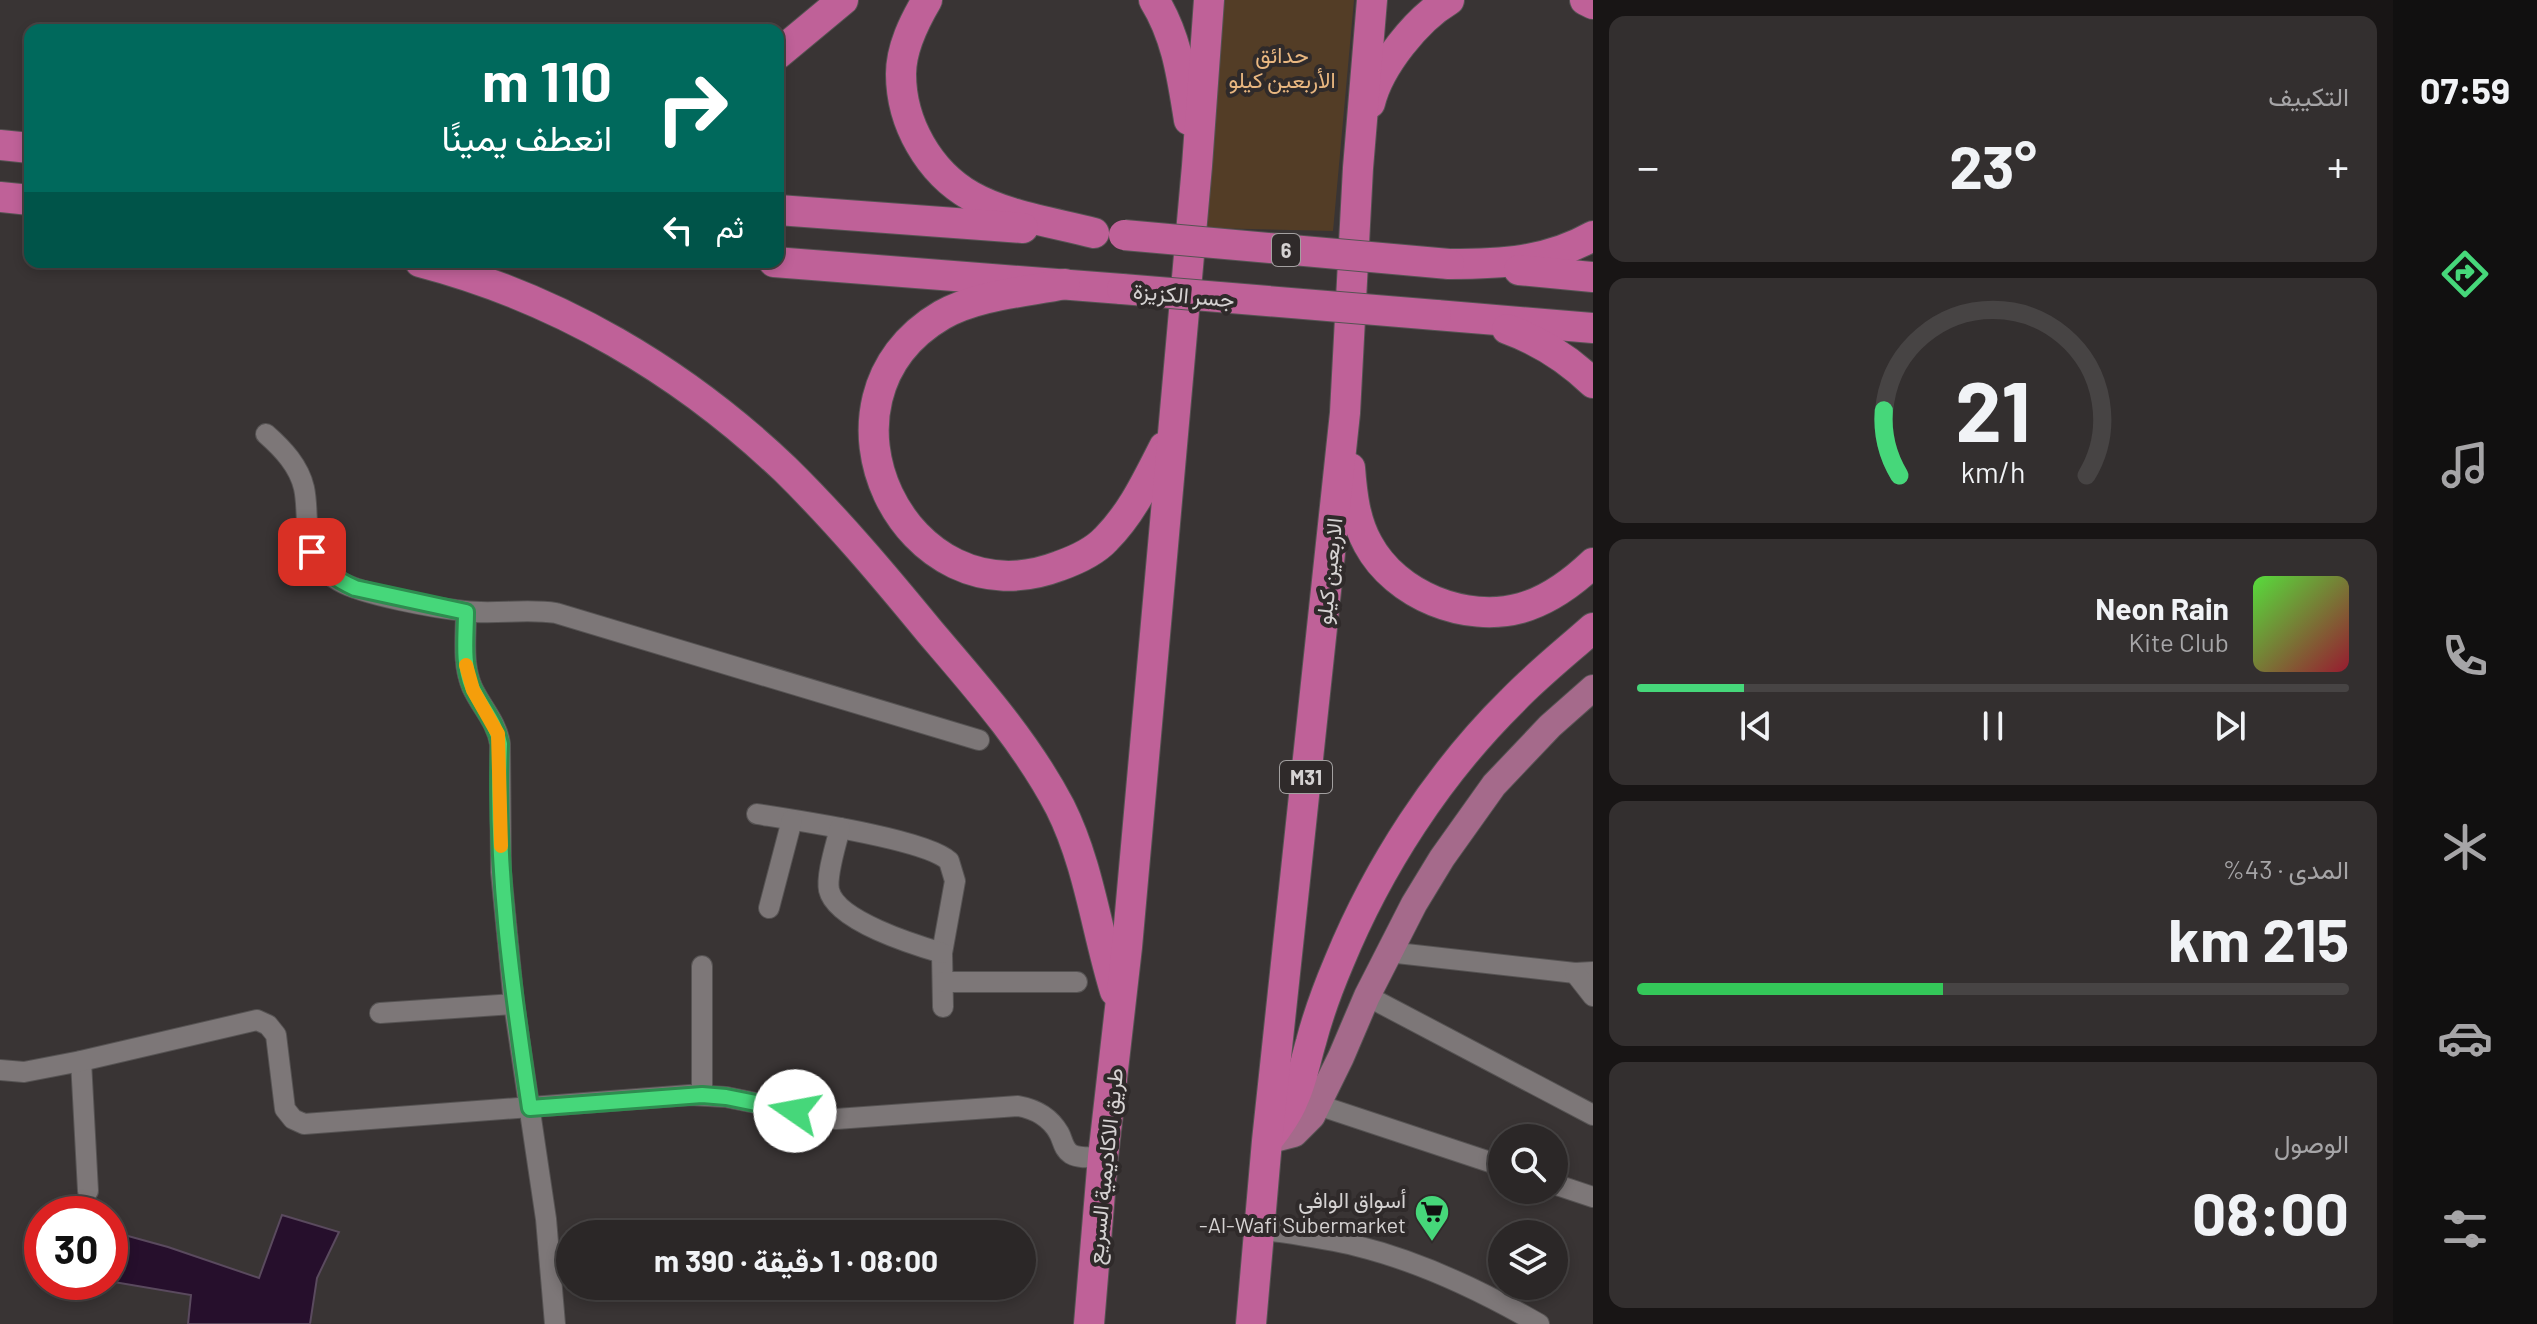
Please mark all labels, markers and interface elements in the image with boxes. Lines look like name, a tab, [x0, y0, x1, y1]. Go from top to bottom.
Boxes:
park label: حدائق الأربعين كيلو	[1228, 41, 1336, 94]
text: 110 m	[482, 46, 612, 113]
icon: right	[640, 56, 744, 160]
text: 07:59	[2420, 68, 2510, 111]
text: التكييف	[2268, 80, 2349, 111]
text: انعطف يمينًا	[441, 115, 612, 158]
text: 23°	[1949, 129, 2037, 201]
text: −	[1637, 139, 1659, 192]
text: +	[2327, 139, 2349, 192]
icon: left	[656, 208, 700, 252]
text: ثم	[716, 208, 744, 244]
road number: 6	[1272, 234, 1300, 266]
icon: directions	[2437, 246, 2493, 302]
street label: جسر الكزيزة	[1132, 277, 1236, 313]
text: 21	[1955, 359, 2031, 459]
icon: music	[2437, 437, 2493, 493]
text: km/h	[1961, 455, 2025, 490]
street label: الاربعين كيلو	[1309, 516, 1349, 626]
pin	[278, 518, 346, 586]
icon: arrive	[290, 530, 334, 574]
text: Neon Rain	[2095, 590, 2229, 626]
text: Kite Club	[2128, 626, 2229, 657]
icon: phone	[2437, 628, 2493, 684]
icon: previous	[1734, 704, 1778, 748]
icon: pause	[1971, 704, 2015, 748]
icon: next	[2208, 704, 2252, 748]
road number: M31	[1280, 761, 1332, 793]
icon: climate	[2437, 819, 2493, 875]
text: المدى · 43%	[2223, 853, 2349, 884]
text: 215 km	[2168, 902, 2349, 974]
icon: car	[2437, 1010, 2493, 1066]
street label: طريق الاكاديمية السريع	[1081, 1066, 1130, 1266]
position arrow	[753, 1069, 837, 1153]
map controls	[1488, 1124, 1568, 1300]
button: search	[1488, 1124, 1568, 1204]
text: الوصول	[2274, 1127, 2349, 1158]
text: 08:00	[2192, 1176, 2349, 1248]
place label: أسواق الوافي -Al-Wafi Subermarket	[1199, 1186, 1406, 1237]
supermarket icon: أسواق الوافي -Al-Wafi Subermarket	[1413, 1193, 1451, 1243]
speed limit sign: 30	[24, 1196, 128, 1300]
icon: filters	[2437, 1201, 2493, 1257]
button: layers	[1488, 1220, 1568, 1300]
text: 08:00 · 1 دقيقة · 390 m	[654, 1242, 938, 1278]

